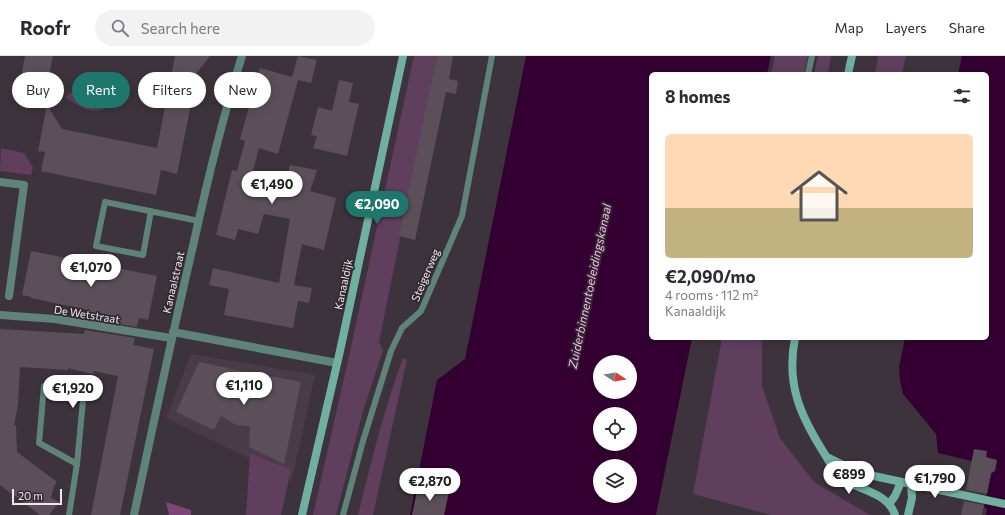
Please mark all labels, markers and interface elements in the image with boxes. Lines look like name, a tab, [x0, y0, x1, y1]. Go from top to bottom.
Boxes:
search box	[95, 10, 375, 46]
text: Roofr	[20, 16, 71, 39]
icon: search	[109, 17, 131, 39]
text: Search here	[141, 19, 220, 37]
text: Map	[835, 19, 863, 36]
text: Layers	[885, 19, 927, 36]
text: Share	[949, 19, 985, 36]
chip: Buy	[12, 72, 64, 108]
chip: Rent	[72, 72, 130, 108]
chip: Filters	[138, 72, 206, 108]
chip: New	[214, 72, 271, 108]
icon: filters	[951, 85, 973, 107]
text: 8 homes	[665, 86, 730, 107]
icon: home	[783, 160, 855, 232]
pin: €1,490	[239, 171, 305, 205]
text: €1,490	[251, 176, 293, 192]
pin: €2,090	[344, 191, 410, 225]
text: €2,090	[355, 196, 399, 212]
water label: Zuiderbinnentoeleidingskanaal	[564, 201, 613, 371]
street label: Steigerweg	[408, 247, 442, 303]
street label: Kanaalstraat	[160, 249, 187, 314]
pin: €1,070	[58, 254, 124, 288]
street label: Kanaaldijk	[331, 257, 355, 311]
text: €1,070	[70, 259, 112, 275]
text: €2,090/mo	[665, 266, 756, 287]
text: 4 rooms · 112 m²	[665, 287, 758, 303]
street label: De Wetstraat	[53, 302, 121, 326]
text: Kanaaldijk	[665, 303, 726, 319]
north arrow	[593, 355, 637, 399]
map controls	[593, 355, 637, 503]
pin: €1,110	[211, 372, 277, 406]
pin: €1,920	[40, 375, 106, 409]
text: €1,110	[225, 377, 263, 393]
text: €1,920	[52, 380, 94, 396]
button: locate	[593, 407, 637, 451]
button: layers	[593, 459, 637, 503]
pin: €899	[825, 461, 873, 495]
pin: €1,790	[902, 465, 968, 499]
text: €899	[832, 466, 866, 482]
pin: €2,870	[397, 468, 463, 502]
text: €1,790	[914, 470, 956, 486]
text: €2,870	[408, 473, 452, 489]
scale bar	[12, 487, 62, 506]
text: 20 m	[18, 489, 43, 502]

